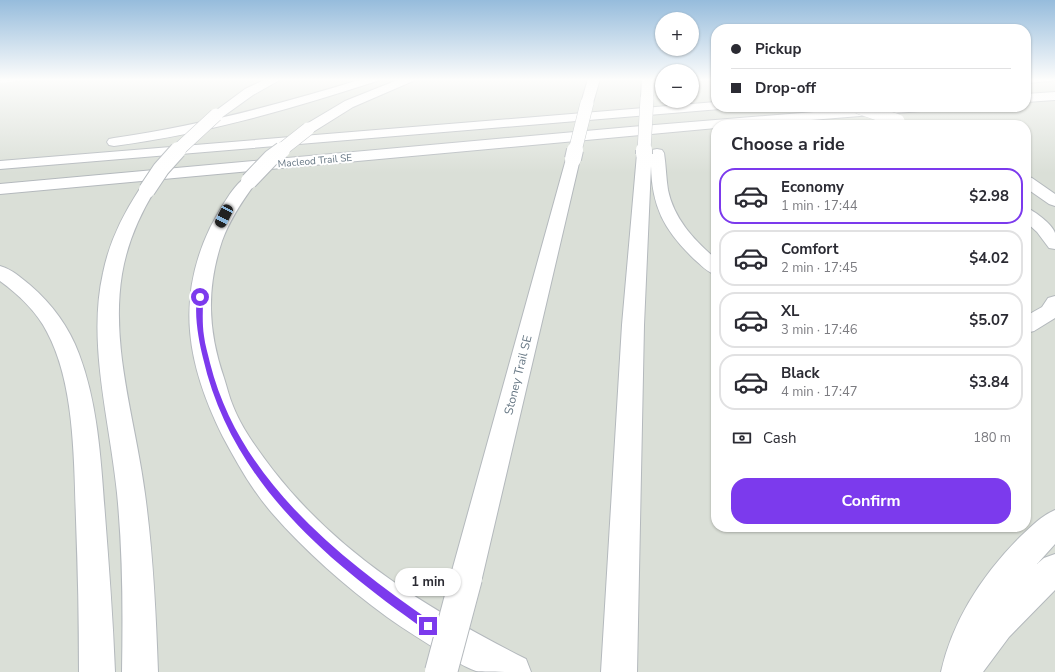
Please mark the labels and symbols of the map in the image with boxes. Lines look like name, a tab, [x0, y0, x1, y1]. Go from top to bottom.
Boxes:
street label: Macleod Trail SE	[277, 151, 353, 171]
car	[213, 203, 235, 229]
route start	[191, 288, 209, 306]
street label: Stoney Trail SE	[500, 334, 536, 416]
callout: 1 min	[395, 568, 461, 596]
route end	[419, 617, 437, 635]

